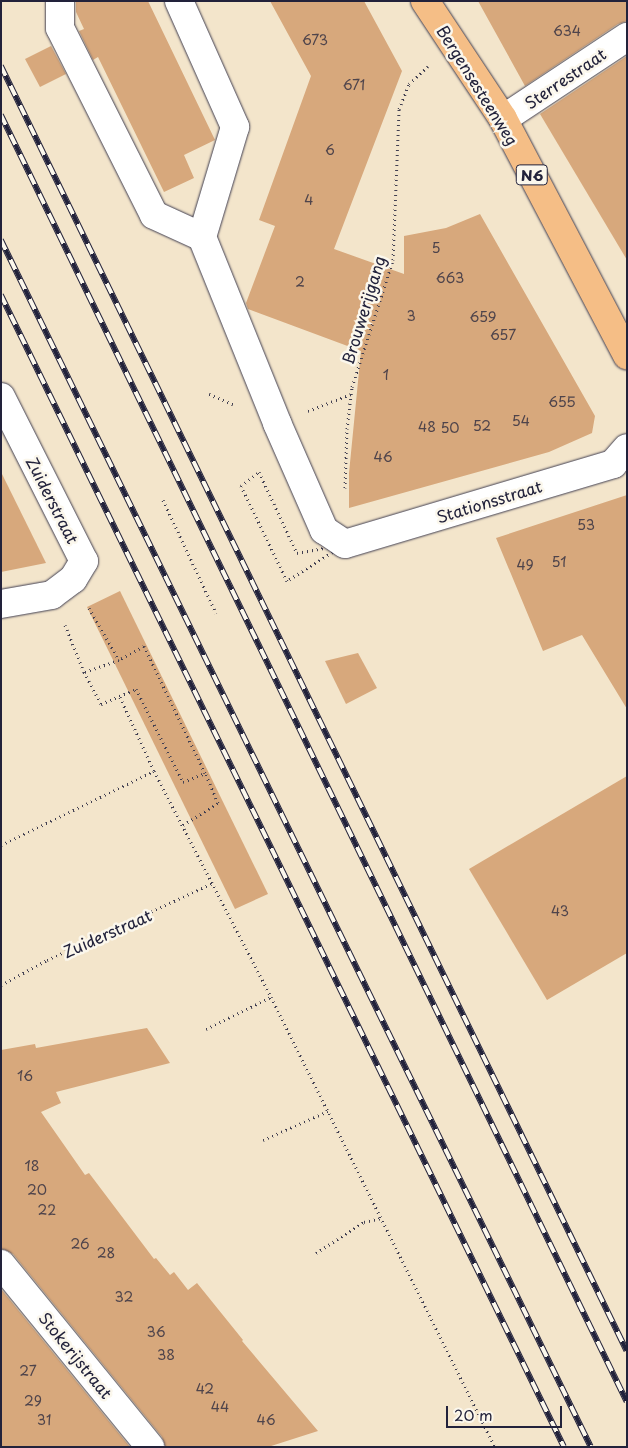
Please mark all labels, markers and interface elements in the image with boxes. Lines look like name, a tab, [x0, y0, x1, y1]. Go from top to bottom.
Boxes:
street label: Bergensesteenweg	[433, 21, 523, 149]
house number: 634	[553, 23, 581, 39]
house number: 673	[302, 32, 328, 48]
street label: Sterrestraat	[521, 44, 609, 112]
house number: 671	[343, 77, 365, 93]
house number: 6	[325, 142, 335, 158]
road number: N6	[516, 162, 548, 188]
house number: 4	[304, 192, 314, 208]
house number: 5	[431, 240, 441, 256]
street label: Brouwerijgang	[337, 253, 389, 367]
house number: 663	[436, 270, 464, 286]
house number: 2	[295, 274, 305, 290]
house number: 3	[406, 308, 416, 324]
house number: 659	[470, 309, 496, 325]
house number: 657	[490, 327, 516, 343]
house number: 1	[383, 367, 389, 383]
house number: 655	[548, 394, 576, 410]
house number: 54	[512, 413, 530, 429]
house number: 52	[473, 418, 491, 434]
house number: 48	[418, 419, 436, 435]
house number: 50	[440, 420, 460, 436]
house number: 46	[373, 449, 393, 465]
street label: Zuiderstraat	[23, 453, 83, 547]
street label: Stationsstraat	[434, 476, 544, 526]
house number: 53	[577, 517, 595, 533]
house number: 51	[552, 554, 566, 570]
house number: 49	[516, 557, 534, 573]
house number: 43	[551, 903, 569, 919]
street label: Zuiderstraat	[60, 905, 154, 961]
house number: 16	[17, 1068, 33, 1084]
house number: 18	[24, 1158, 40, 1174]
house number: 20	[27, 1182, 47, 1198]
house number: 22	[38, 1202, 56, 1218]
house number: 26	[70, 1236, 90, 1252]
house number: 28	[97, 1245, 115, 1261]
house number: 32	[115, 1289, 133, 1305]
street label: Stokerijstraat	[35, 1308, 117, 1402]
house number: 36	[146, 1324, 166, 1340]
house number: 38	[157, 1347, 175, 1363]
house number: 27	[19, 1363, 37, 1379]
house number: 42	[196, 1381, 214, 1397]
house number: 29	[24, 1393, 42, 1409]
scale bar	[448, 1396, 564, 1428]
house number: 44	[211, 1399, 229, 1415]
text: 20 m	[454, 1403, 493, 1426]
house number: 31	[37, 1412, 51, 1428]
house number: 46	[256, 1412, 276, 1428]

